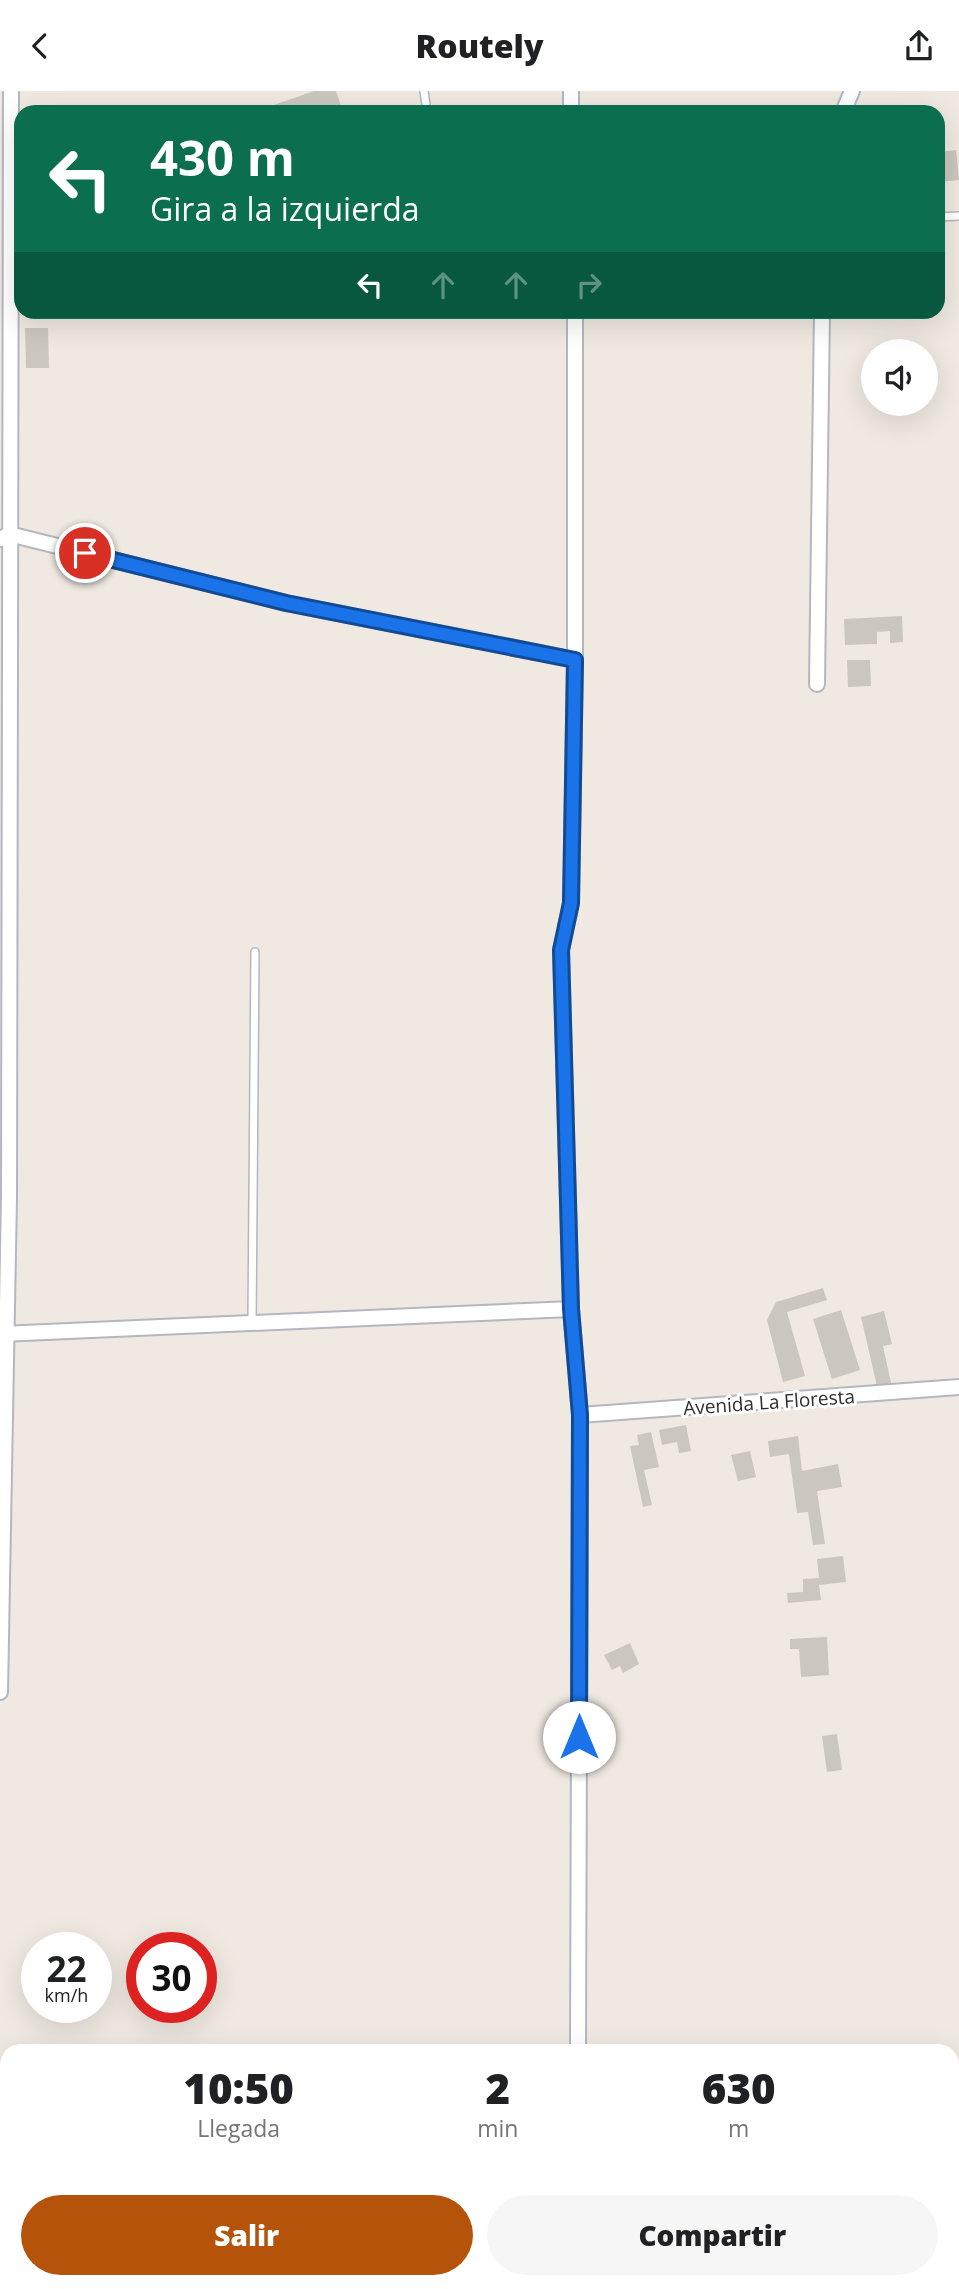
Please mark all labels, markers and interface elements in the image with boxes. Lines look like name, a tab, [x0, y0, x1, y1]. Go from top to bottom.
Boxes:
text: Routely	[416, 24, 543, 67]
icon: back	[21, 27, 59, 65]
icon: share	[900, 27, 938, 65]
text: 430 m	[150, 124, 295, 190]
icon: left	[35, 133, 126, 224]
text: Gira a la izquierda	[150, 187, 420, 230]
icon: left	[351, 266, 389, 304]
icon: ahead	[424, 266, 462, 304]
icon: ahead	[497, 266, 535, 304]
icon: right	[570, 266, 608, 304]
map controls	[861, 339, 938, 416]
button: sound	[861, 339, 938, 416]
pin	[55, 523, 115, 583]
icon: arrive	[66, 534, 104, 572]
street label: Avenida La Floresta	[682, 1383, 856, 1421]
position arrow	[542, 1700, 616, 1774]
speed limit sign: 30	[126, 1932, 217, 2023]
text: 22	[46, 1945, 87, 1992]
text: km/h	[45, 1983, 88, 2007]
text: 10:50	[183, 2059, 294, 2116]
text: 2	[486, 2059, 510, 2116]
text: 630	[702, 2059, 776, 2116]
text: Llegada	[197, 2112, 280, 2144]
text: min	[477, 2112, 518, 2144]
text: m	[728, 2112, 749, 2144]
button: Salir	[21, 2195, 473, 2275]
button: Compartir	[487, 2195, 938, 2275]

